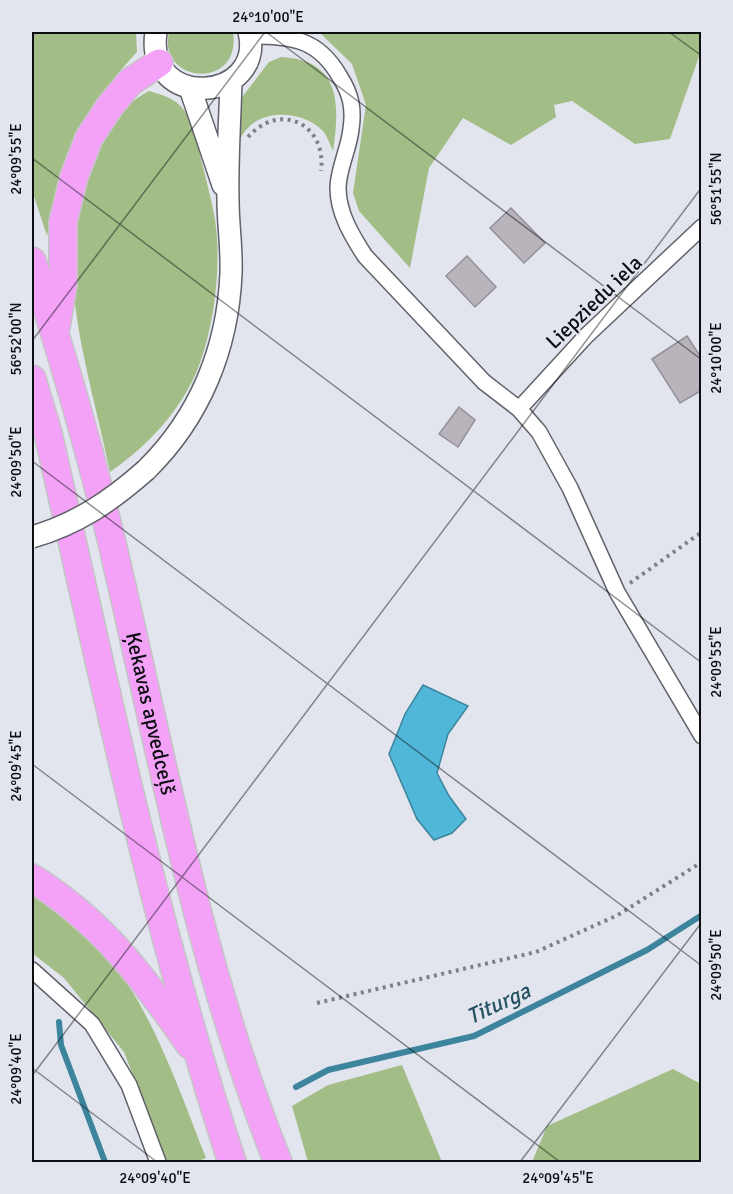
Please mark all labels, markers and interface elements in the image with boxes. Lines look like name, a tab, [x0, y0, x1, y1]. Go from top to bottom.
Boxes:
text: 24°10'00"E	[232, 8, 304, 26]
text: 24°09'55"E	[7, 123, 25, 195]
text: 56°51'55"N	[707, 152, 725, 226]
street label: Liepziedu iela	[540, 250, 648, 354]
text: 56°52'00"N	[7, 302, 25, 376]
text: 24°10'00"E	[707, 322, 725, 394]
text: 24°09'50"E	[7, 426, 25, 498]
text: 24°09'55"E	[707, 626, 725, 698]
street label: Ķekavas apvedceļš	[120, 630, 182, 797]
text: 24°09'45"E	[7, 730, 25, 802]
text: 24°09'50"E	[707, 929, 725, 1001]
water label: Titurga	[462, 977, 535, 1030]
text: 24°09'40"E	[7, 1033, 25, 1105]
text: 24°09'40"E	[119, 1169, 191, 1187]
text: 24°09'45"E	[522, 1169, 594, 1187]

